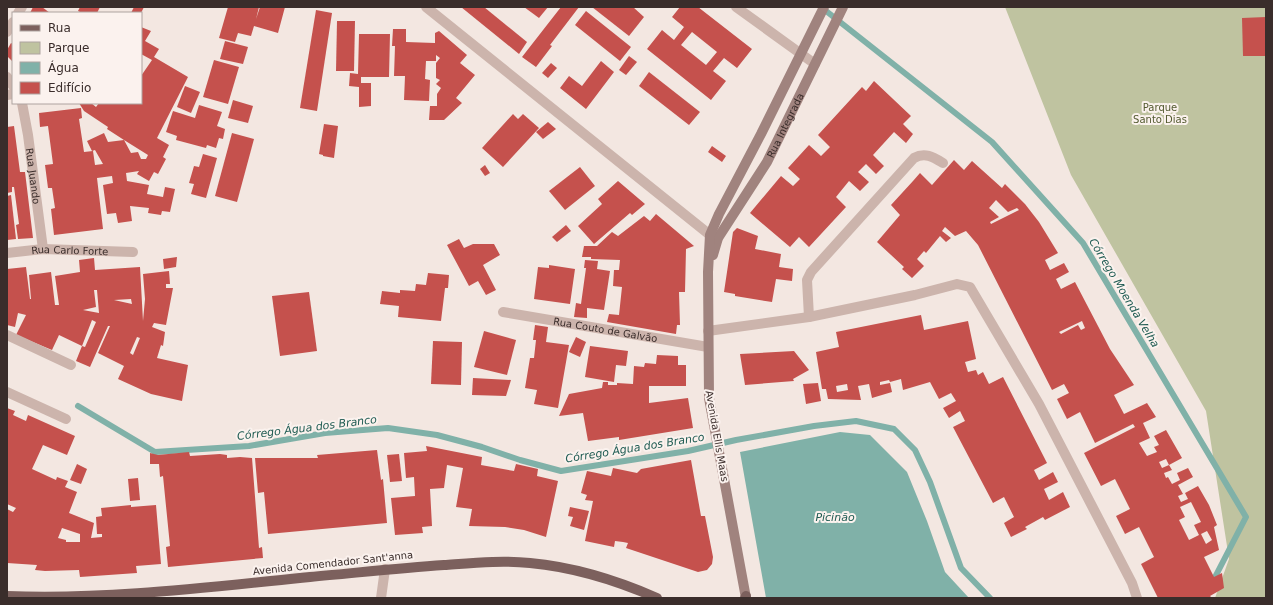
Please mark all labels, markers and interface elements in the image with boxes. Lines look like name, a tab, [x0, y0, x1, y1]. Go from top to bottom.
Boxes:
legend	[12, 12, 142, 104]
text: Rua	[48, 21, 71, 35]
text: Parque	[48, 41, 89, 55]
text: Água	[48, 60, 79, 75]
text: Edifício	[48, 81, 91, 95]
street label: Rua Integrada	[764, 91, 805, 159]
park label: Parque Santo Dias	[1133, 102, 1187, 125]
street label: Rua Juando	[24, 147, 43, 205]
water label: Córrego Moenda Velha	[1086, 236, 1162, 350]
street label: Rua Carlo Forte	[31, 243, 109, 257]
street label: Rua Couto de Galvão	[553, 315, 658, 344]
street label: Avenida Ellis Maas	[704, 390, 730, 482]
water label: Córrego Água dos Branco	[236, 413, 378, 443]
water label: Córrego Água dos Branco	[565, 431, 706, 465]
water label: Picinão	[815, 511, 855, 524]
street label: Avenida Comendador Sant'anna	[252, 549, 414, 577]

